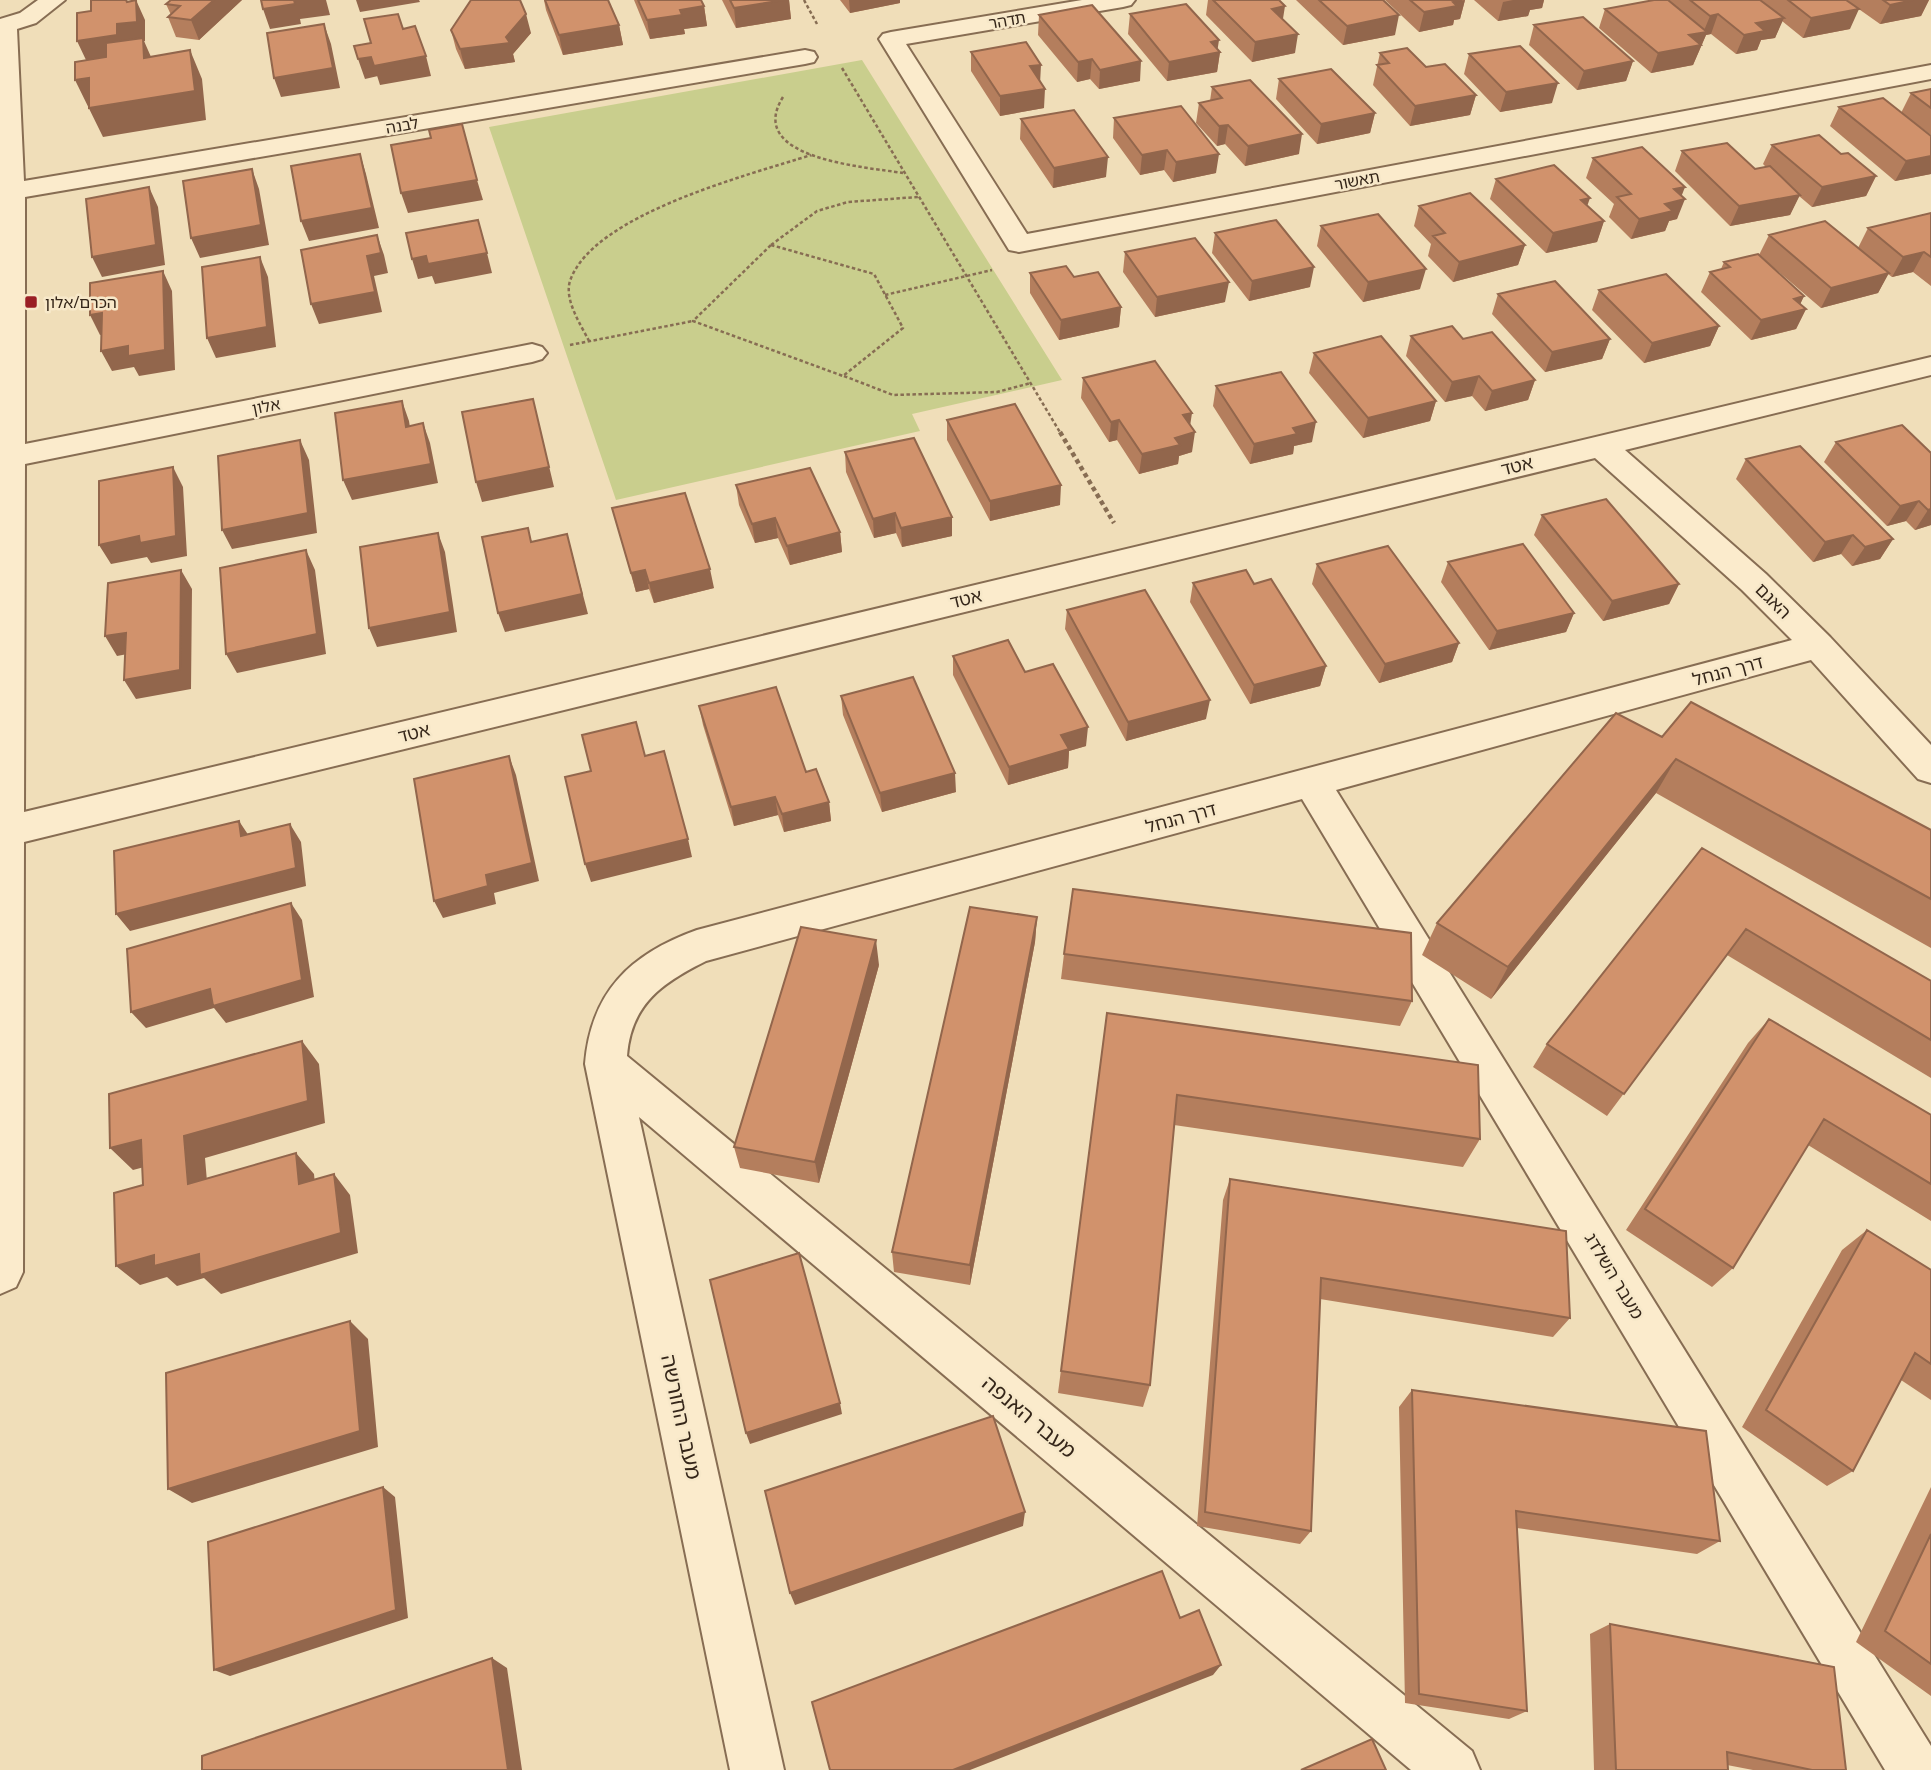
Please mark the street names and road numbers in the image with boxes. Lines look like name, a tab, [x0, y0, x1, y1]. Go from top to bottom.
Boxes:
street label: תדהר	[987, 6, 1027, 34]
street label: לבנה	[384, 111, 420, 139]
street label: תאשור	[1333, 165, 1381, 195]
street label: אלון	[250, 392, 282, 420]
street label: אטד	[1498, 449, 1535, 481]
street label: האגם	[1750, 577, 1797, 624]
street label: אטד	[947, 582, 984, 614]
street label: דרך הנחל	[1690, 649, 1766, 691]
street label: אטד	[395, 716, 432, 748]
street label: דרך הנחל	[1143, 796, 1219, 838]
street label: מעבר השלדג	[1580, 1228, 1650, 1323]
street label: מעבר החורשה	[655, 1352, 709, 1482]
street label: מעבר האנפה	[977, 1369, 1083, 1464]

